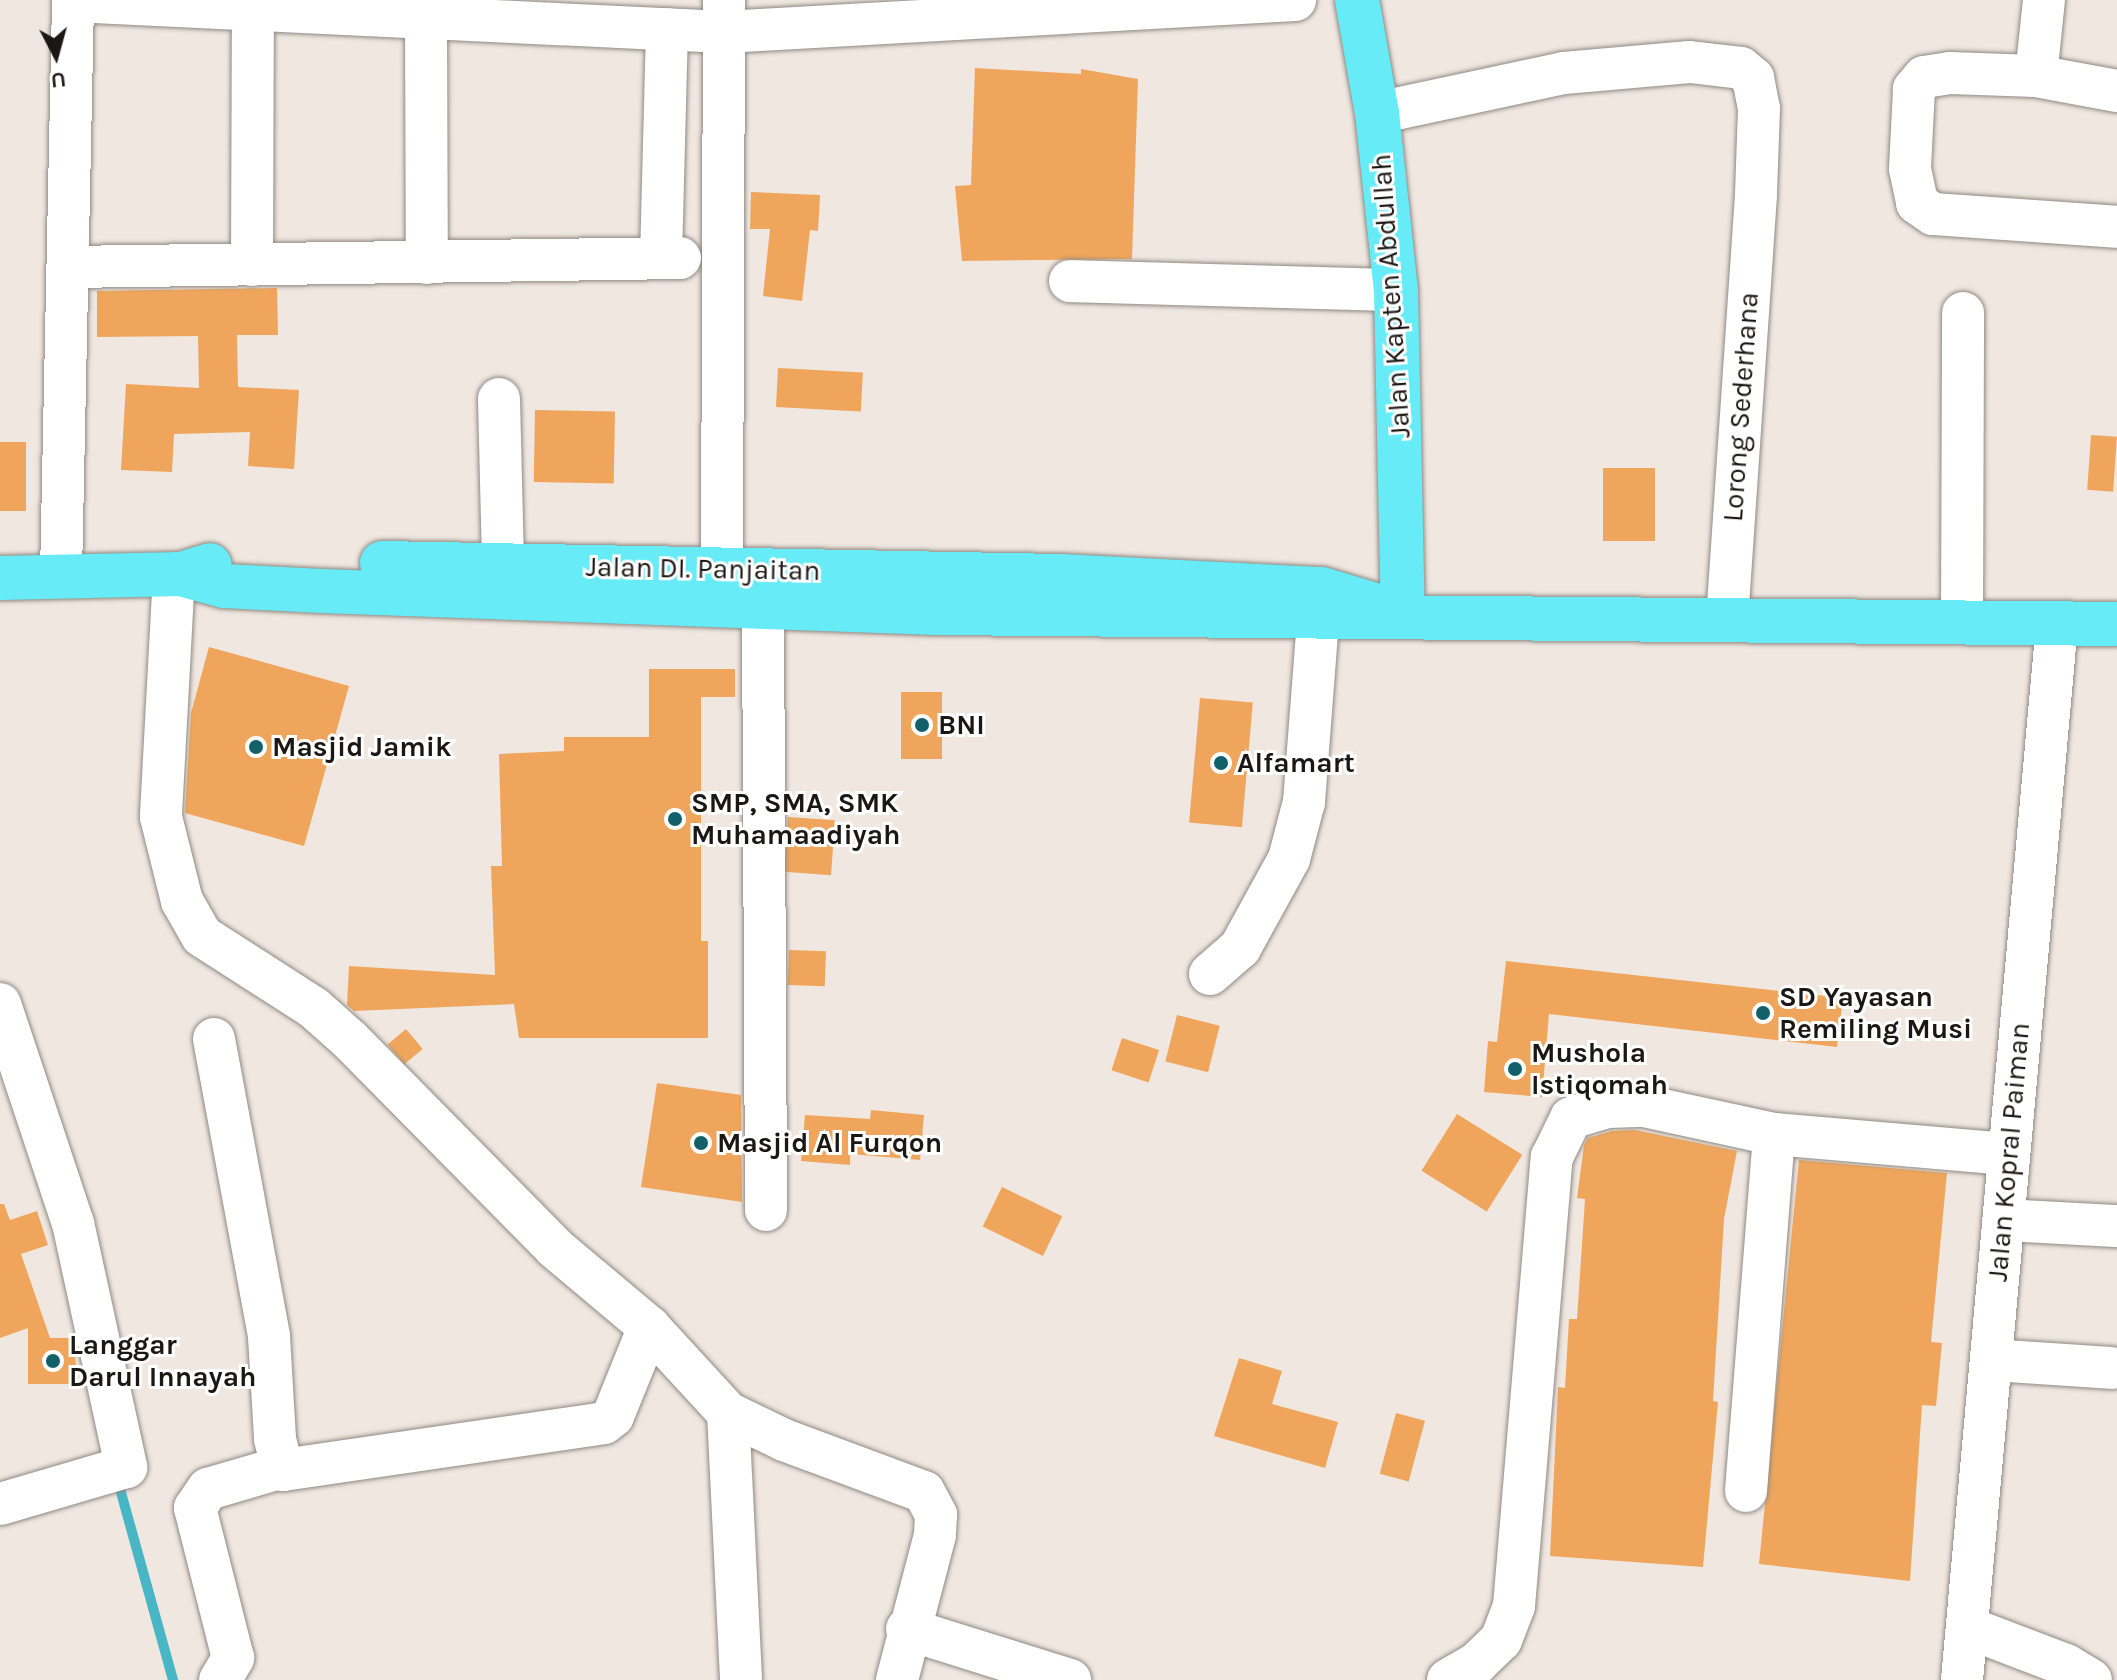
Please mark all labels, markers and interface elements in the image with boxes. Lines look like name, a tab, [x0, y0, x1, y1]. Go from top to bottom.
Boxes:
north arrow	[16, 16, 96, 96]
text: U	[50, 66, 67, 94]
street label: Jalan Kapten Abdullah	[1364, 153, 1418, 439]
street label: Lorong Sederhana	[1716, 291, 1766, 523]
street label: Jalan DI. Panjaitan	[585, 550, 821, 588]
place label: BNI	[938, 708, 985, 742]
marker: BNI	[913, 716, 931, 734]
place label: Masjid Jamik	[272, 730, 452, 764]
marker: Masjid Jamik	[247, 738, 265, 756]
place label: Alfamart	[1237, 746, 1355, 780]
marker: Alfamart	[1212, 754, 1230, 772]
place label: SMP, SMA, SMK Muhamaadiyah	[691, 786, 900, 852]
marker: SMP, SMA, SMK Muhamaadiyah	[666, 810, 684, 828]
place label: SD Yayasan Remiling Musi	[1779, 980, 1972, 1046]
marker: SD Yayasan Remiling Musi	[1754, 1004, 1772, 1022]
street label: Jalan Kopral Paiman	[1981, 1021, 2037, 1283]
place label: Mushola Istiqomah	[1531, 1036, 1668, 1102]
marker: Mushola Istiqomah	[1506, 1060, 1524, 1078]
place label: Masjid Al Furqon	[717, 1126, 942, 1160]
marker: Masjid Al Furqon	[692, 1134, 710, 1152]
place label: Langgar Darul Innayah	[69, 1328, 256, 1394]
marker: Langgar Darul Innayah	[44, 1352, 62, 1370]

